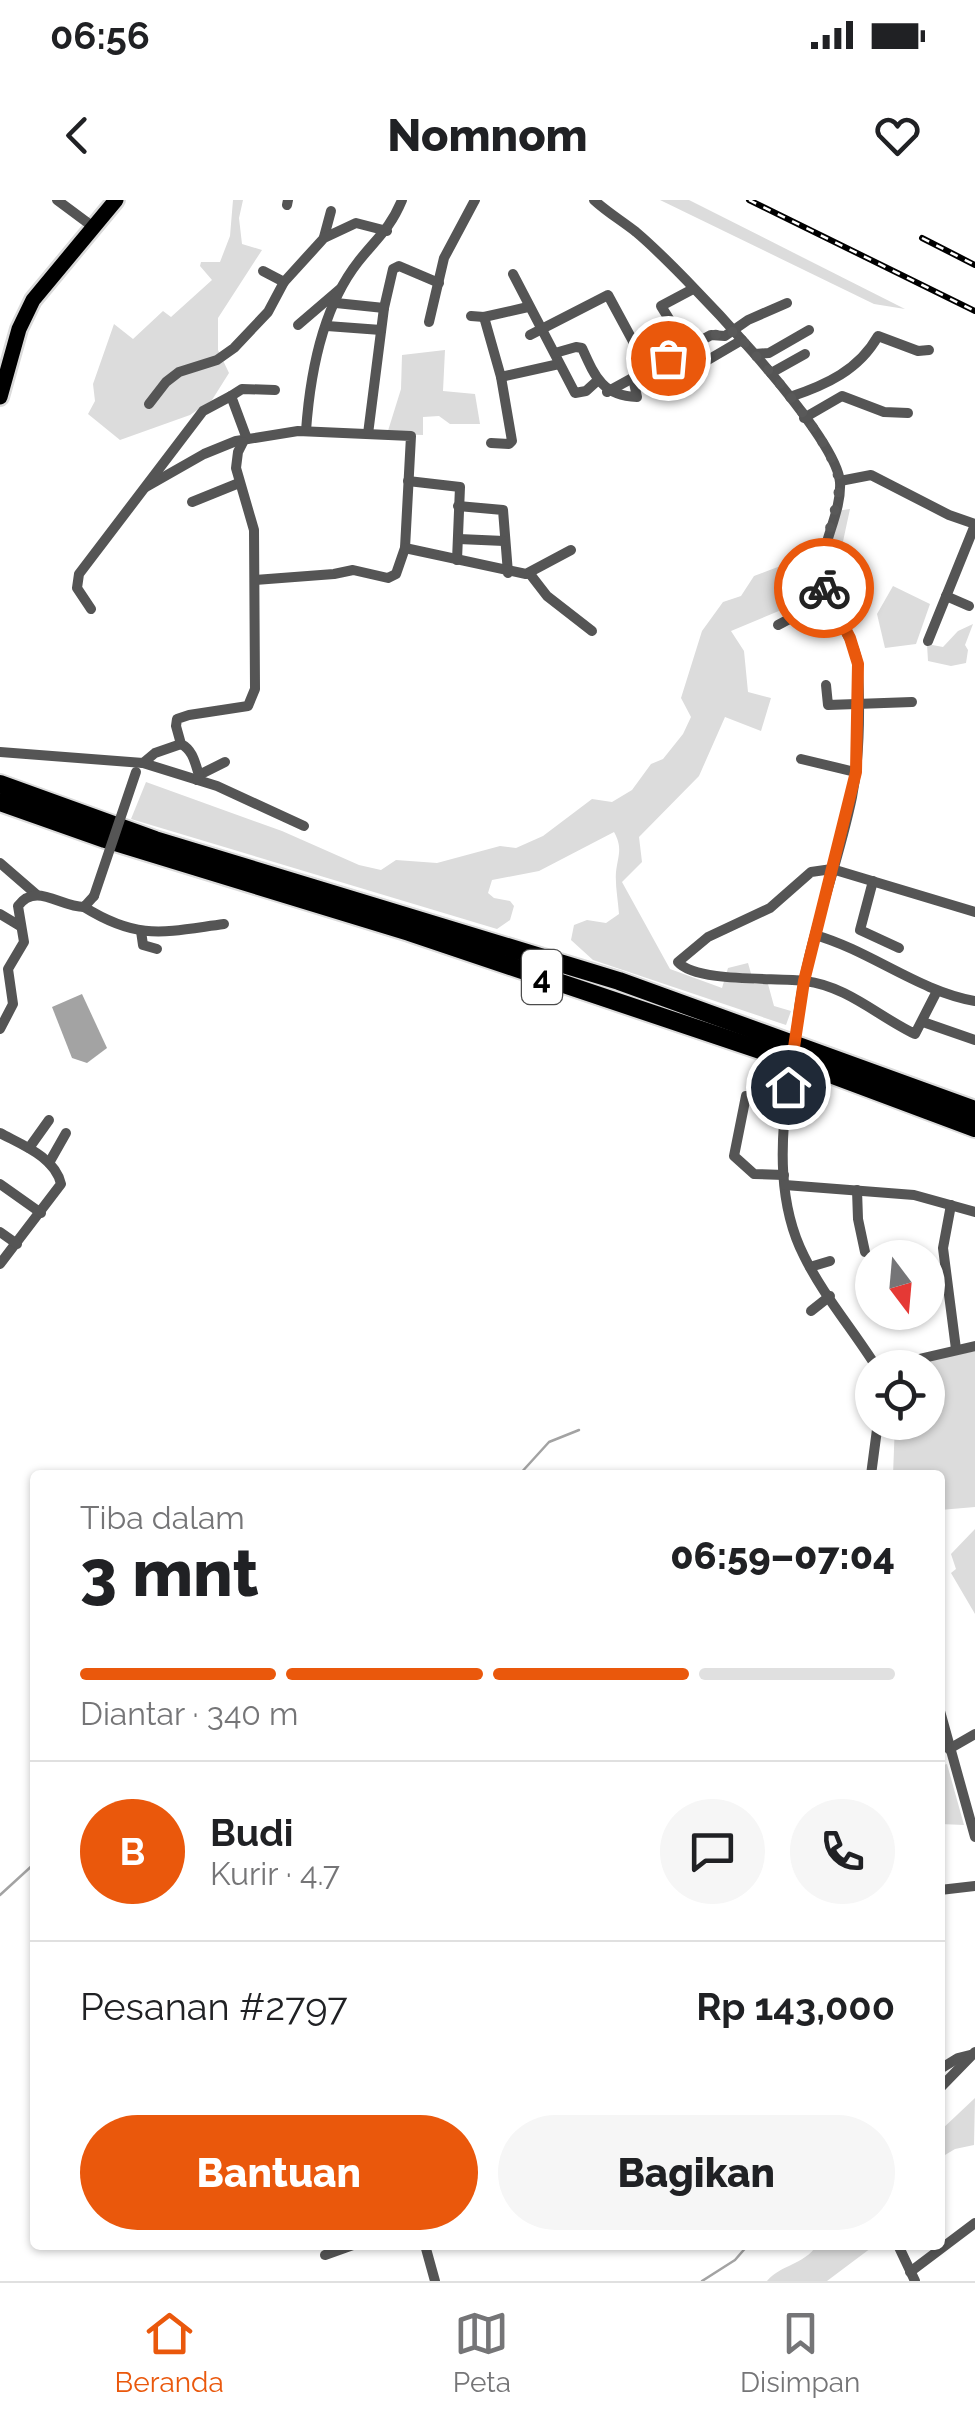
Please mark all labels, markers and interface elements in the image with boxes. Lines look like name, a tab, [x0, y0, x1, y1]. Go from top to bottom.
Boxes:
text: 06:56	[50, 13, 150, 58]
icon: back	[50, 108, 105, 163]
icon: heart	[870, 108, 925, 163]
text: Nomnom	[387, 109, 588, 162]
pin	[626, 316, 711, 401]
icon: bag	[641, 331, 696, 386]
courier	[774, 538, 874, 638]
icon: bike	[797, 561, 852, 616]
road number: 4	[522, 950, 562, 1004]
pin	[746, 1045, 831, 1130]
icon: home	[761, 1060, 816, 1115]
north arrow	[855, 1240, 945, 1330]
map controls	[855, 1240, 945, 1440]
button: locate	[855, 1350, 945, 1440]
text: Tiba dalam	[80, 1499, 245, 1536]
text: 06:59–07:04	[670, 1533, 895, 1578]
text: 3 mnt	[80, 1535, 259, 1611]
text: Diantar · 340 m	[80, 1695, 299, 1732]
button: chat	[660, 1799, 765, 1904]
button: phone	[790, 1799, 895, 1904]
text: Budi	[210, 1810, 293, 1855]
text: B	[120, 1829, 145, 1874]
text: Kurir · 4.7	[210, 1855, 340, 1892]
text: Pesanan #2797	[80, 1984, 348, 2029]
text: Rp 143,000	[696, 1984, 895, 2029]
button: Bantuan	[80, 2115, 478, 2230]
button: Bagikan	[498, 2115, 895, 2230]
tab: Beranda	[115, 2306, 224, 2399]
tab: Peta	[453, 2306, 511, 2399]
tab: Disimpan	[740, 2306, 860, 2399]

